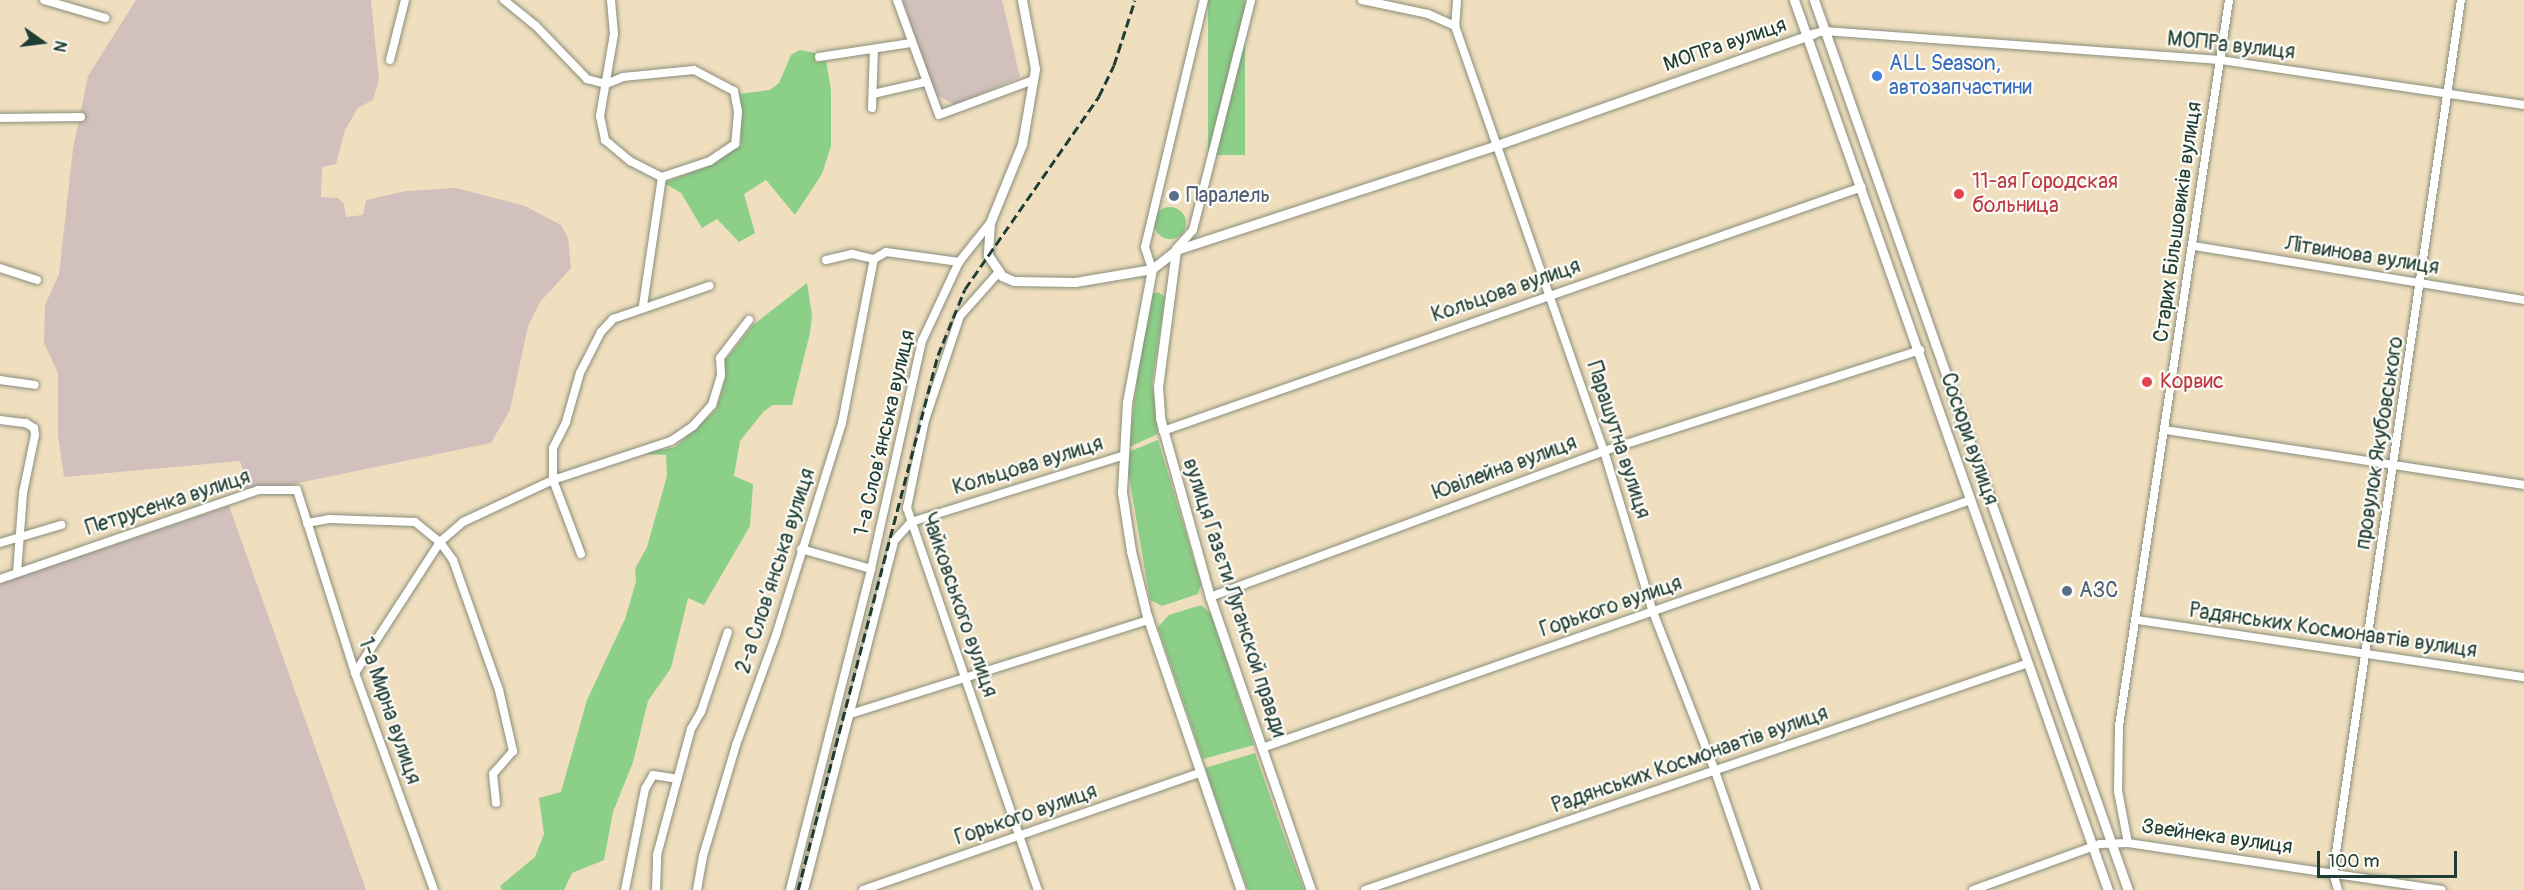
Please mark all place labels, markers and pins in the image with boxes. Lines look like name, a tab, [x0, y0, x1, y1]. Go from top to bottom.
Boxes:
place label: ALL Season, автозапчастини	[1889, 51, 2032, 101]
marker: ALL Season, автозапчастини	[1870, 69, 1884, 83]
place label: 11-ая Городская больница	[1972, 169, 2118, 219]
place label: Паралель	[1186, 183, 1270, 209]
marker: 11-ая Городская больница	[1950, 185, 1968, 203]
marker: Паралель	[1167, 189, 1181, 203]
place label: Корвис	[2160, 369, 2224, 395]
marker: Корвис	[2138, 373, 2156, 391]
place label: АЗС	[2079, 578, 2118, 604]
marker: АЗС	[2060, 584, 2074, 598]

